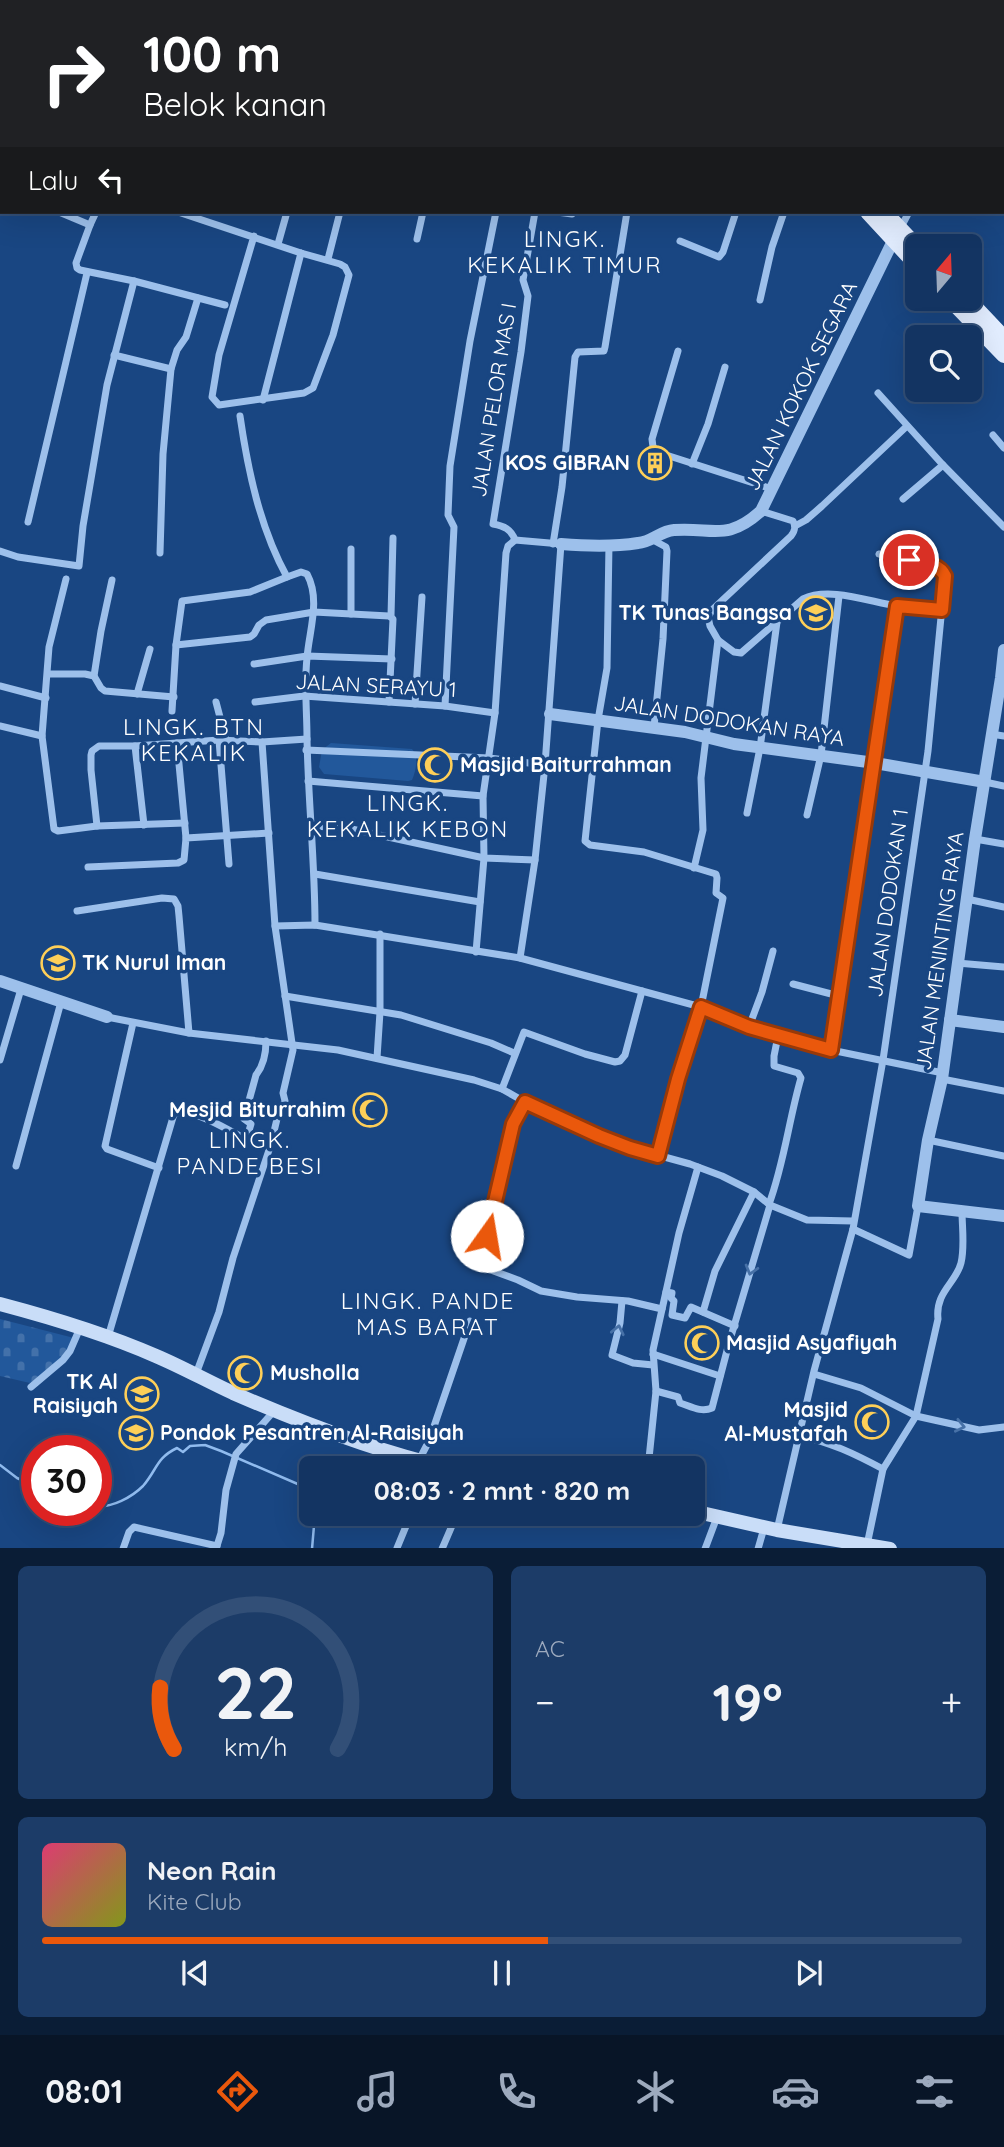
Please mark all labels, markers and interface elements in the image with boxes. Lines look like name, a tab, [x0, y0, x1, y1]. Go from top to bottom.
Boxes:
text: 100 m	[143, 23, 281, 84]
icon: right	[28, 28, 119, 119]
text: Belok kanan	[143, 84, 327, 124]
icon: left	[92, 161, 130, 199]
text: Lalu	[28, 164, 78, 197]
district label: LINGK. KEKALIK TIMUR	[467, 224, 663, 279]
north arrow	[905, 234, 982, 312]
map controls	[905, 234, 982, 402]
street label: JALAN KOKOK SEGARA	[738, 277, 862, 495]
street label: JALAN PELOR MAS I	[465, 301, 521, 499]
button: search	[905, 325, 982, 402]
building icon: KOS GIBRAN	[636, 444, 674, 482]
place label: KOS GIBRAN	[505, 449, 630, 475]
pin	[879, 530, 939, 590]
icon: arrive	[890, 541, 928, 579]
school or university icon: TK Tunas Bangsa	[797, 594, 835, 632]
place label: TK Tunas Bangsa	[618, 599, 792, 625]
street label: JALAN SERAYU 1	[295, 668, 457, 702]
street label: JALAN DODOKAN RAYA	[612, 689, 846, 751]
district label: LINGK. BTN KEKALIK	[123, 712, 265, 767]
mosque icon: Masjid Baiturrahman	[416, 746, 454, 784]
place label: Masjid Baiturrahman	[460, 751, 672, 777]
district label: LINGK. KEKALIK KEBON	[307, 788, 509, 843]
street label: JALAN DODOKAN 1	[861, 807, 913, 999]
street label: JALAN MENINTING RAYA	[909, 830, 969, 1072]
school or university icon: TK Nurul Iman	[39, 944, 77, 982]
place label: TK Nurul Iman	[82, 949, 226, 975]
mosque icon: Mesjid Biturrahim	[351, 1091, 389, 1129]
place label: Mesjid Biturrahim	[169, 1096, 346, 1122]
district label: LINGK. PANDE BESI	[176, 1125, 324, 1180]
position arrow	[450, 1199, 524, 1273]
one-way arrow	[744, 1264, 759, 1276]
district label: LINGK. PANDE MAS BARAT	[341, 1286, 515, 1341]
one-way arrow	[610, 1324, 624, 1336]
mosque icon: Masjid Asyafiyah	[683, 1324, 721, 1362]
place label: Masjid Asyafiyah	[726, 1329, 897, 1355]
mosque icon: Musholla	[226, 1354, 264, 1392]
place label: Musholla	[270, 1359, 360, 1385]
place label: TK Al Raisiyah	[32, 1368, 118, 1418]
school or university icon: TK Al Raisiyah	[123, 1375, 161, 1413]
place label: Masjid Al-Mustafah	[724, 1396, 848, 1446]
mosque icon: Masjid Al-Mustafah	[853, 1403, 891, 1441]
school or university icon: Pondok Pesantren Al-Raisiyah	[117, 1414, 155, 1452]
one-way arrow	[954, 1417, 966, 1432]
place label: Pondok Pesantren Al-Raisiyah	[160, 1419, 464, 1445]
speed limit sign: 30	[21, 1435, 112, 1526]
text: 08:03 · 2 mnt · 820 m	[374, 1474, 630, 1507]
text: AC	[535, 1634, 565, 1663]
text: 22	[214, 1646, 297, 1737]
text: 19°	[713, 1669, 783, 1734]
text: −	[535, 1678, 555, 1726]
text: +	[941, 1678, 962, 1726]
text: km/h	[224, 1730, 287, 1761]
text: Neon Rain	[147, 1854, 276, 1887]
text: Kite Club	[147, 1887, 242, 1916]
icon: previous	[176, 1954, 214, 1992]
icon: pause	[483, 1954, 521, 1992]
icon: next	[790, 1954, 828, 1992]
icon: directions	[213, 2067, 262, 2116]
icon: music	[353, 2067, 402, 2116]
icon: phone	[492, 2067, 541, 2116]
icon: climate	[631, 2067, 680, 2116]
icon: car	[771, 2067, 820, 2116]
icon: filters	[910, 2067, 959, 2116]
text: 08:01	[45, 2071, 123, 2111]

